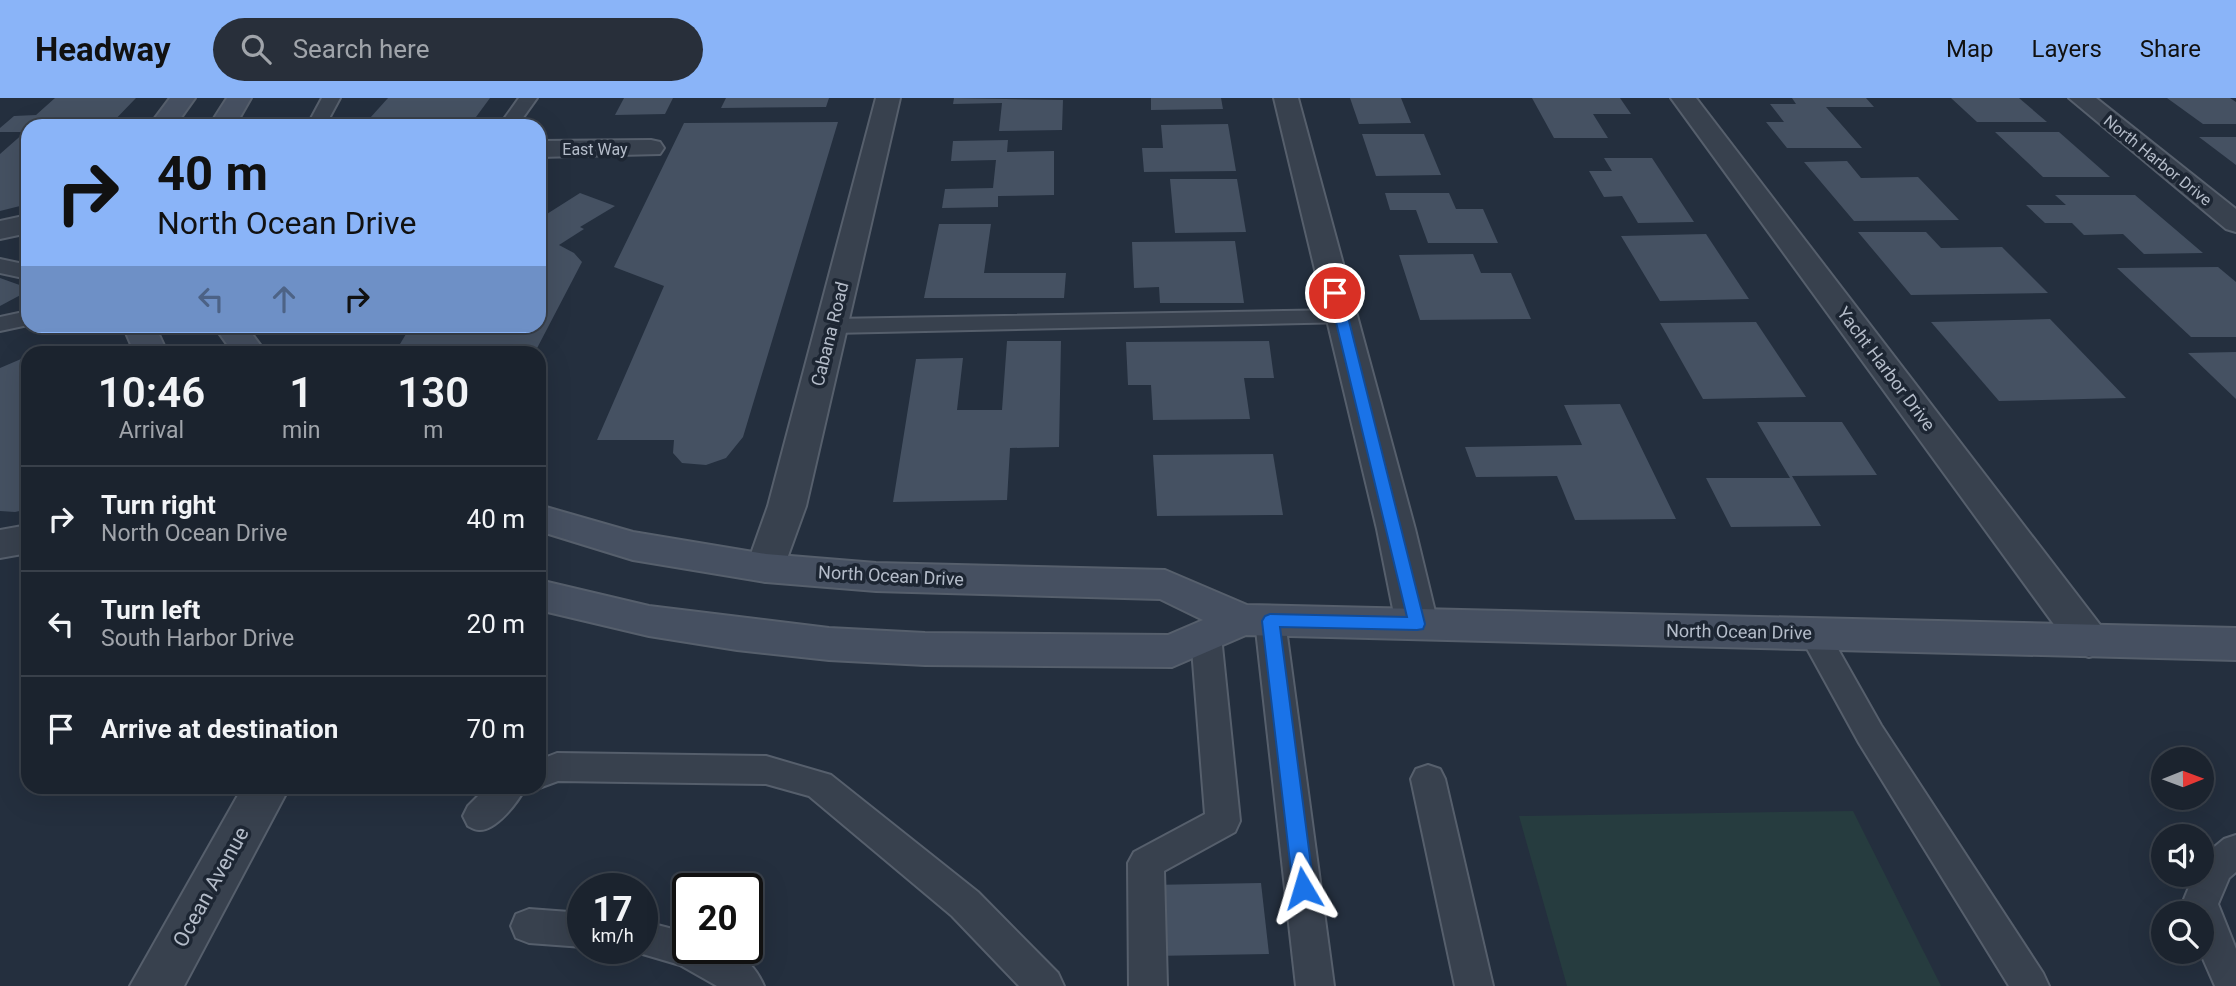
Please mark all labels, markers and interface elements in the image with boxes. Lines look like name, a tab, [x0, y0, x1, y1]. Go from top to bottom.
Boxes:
search box	[213, 18, 703, 81]
text: Headway	[35, 30, 171, 69]
icon: search	[237, 30, 275, 68]
text: Search here	[293, 34, 429, 64]
text: Map	[1946, 35, 1994, 63]
text: Layers	[2032, 35, 2102, 63]
text: Share	[2140, 35, 2201, 63]
street label: North Harbor Drive	[2100, 111, 2215, 210]
street label: East Way	[562, 140, 628, 159]
text: 40 m	[157, 145, 268, 202]
icon: right	[42, 147, 133, 238]
text: North Ocean Drive	[157, 204, 416, 242]
pin	[1305, 263, 1365, 323]
icon: arrive	[1316, 274, 1354, 312]
street label: Cabana Road	[806, 279, 853, 388]
icon: left	[192, 280, 230, 318]
icon: ahead	[265, 280, 303, 318]
icon: right	[338, 280, 376, 318]
street label: Yacht Harbor Drive	[1833, 303, 1940, 435]
text: 10:46	[98, 368, 205, 417]
text: 1	[289, 368, 313, 417]
text: 130	[397, 368, 469, 417]
text: Arrival	[119, 417, 184, 444]
text: min	[282, 417, 320, 444]
text: m	[423, 417, 443, 444]
text: Turn right	[101, 490, 216, 520]
icon: right	[42, 500, 80, 538]
text: 40 m	[467, 504, 525, 534]
text: North Ocean Drive	[101, 520, 287, 547]
street label: North Ocean Drive	[818, 561, 964, 590]
text: Turn left	[101, 595, 200, 625]
icon: left	[42, 605, 80, 643]
text: 20 m	[467, 609, 525, 639]
street label: North Ocean Drive	[1666, 620, 1812, 643]
text: South Harbor Drive	[101, 625, 294, 652]
icon: arrive	[42, 710, 80, 748]
text: Arrive at destination	[101, 714, 338, 744]
text: 70 m	[467, 714, 525, 744]
north arrow	[2151, 747, 2214, 810]
map controls	[2151, 747, 2214, 964]
street label: Ocean Avenue	[168, 823, 254, 951]
button: sound	[2151, 824, 2214, 887]
position arrow	[1266, 851, 1340, 925]
speed limit sign: 20	[672, 873, 763, 964]
text: 17	[592, 889, 633, 930]
button: search	[2151, 901, 2214, 964]
text: km/h	[591, 925, 634, 946]

